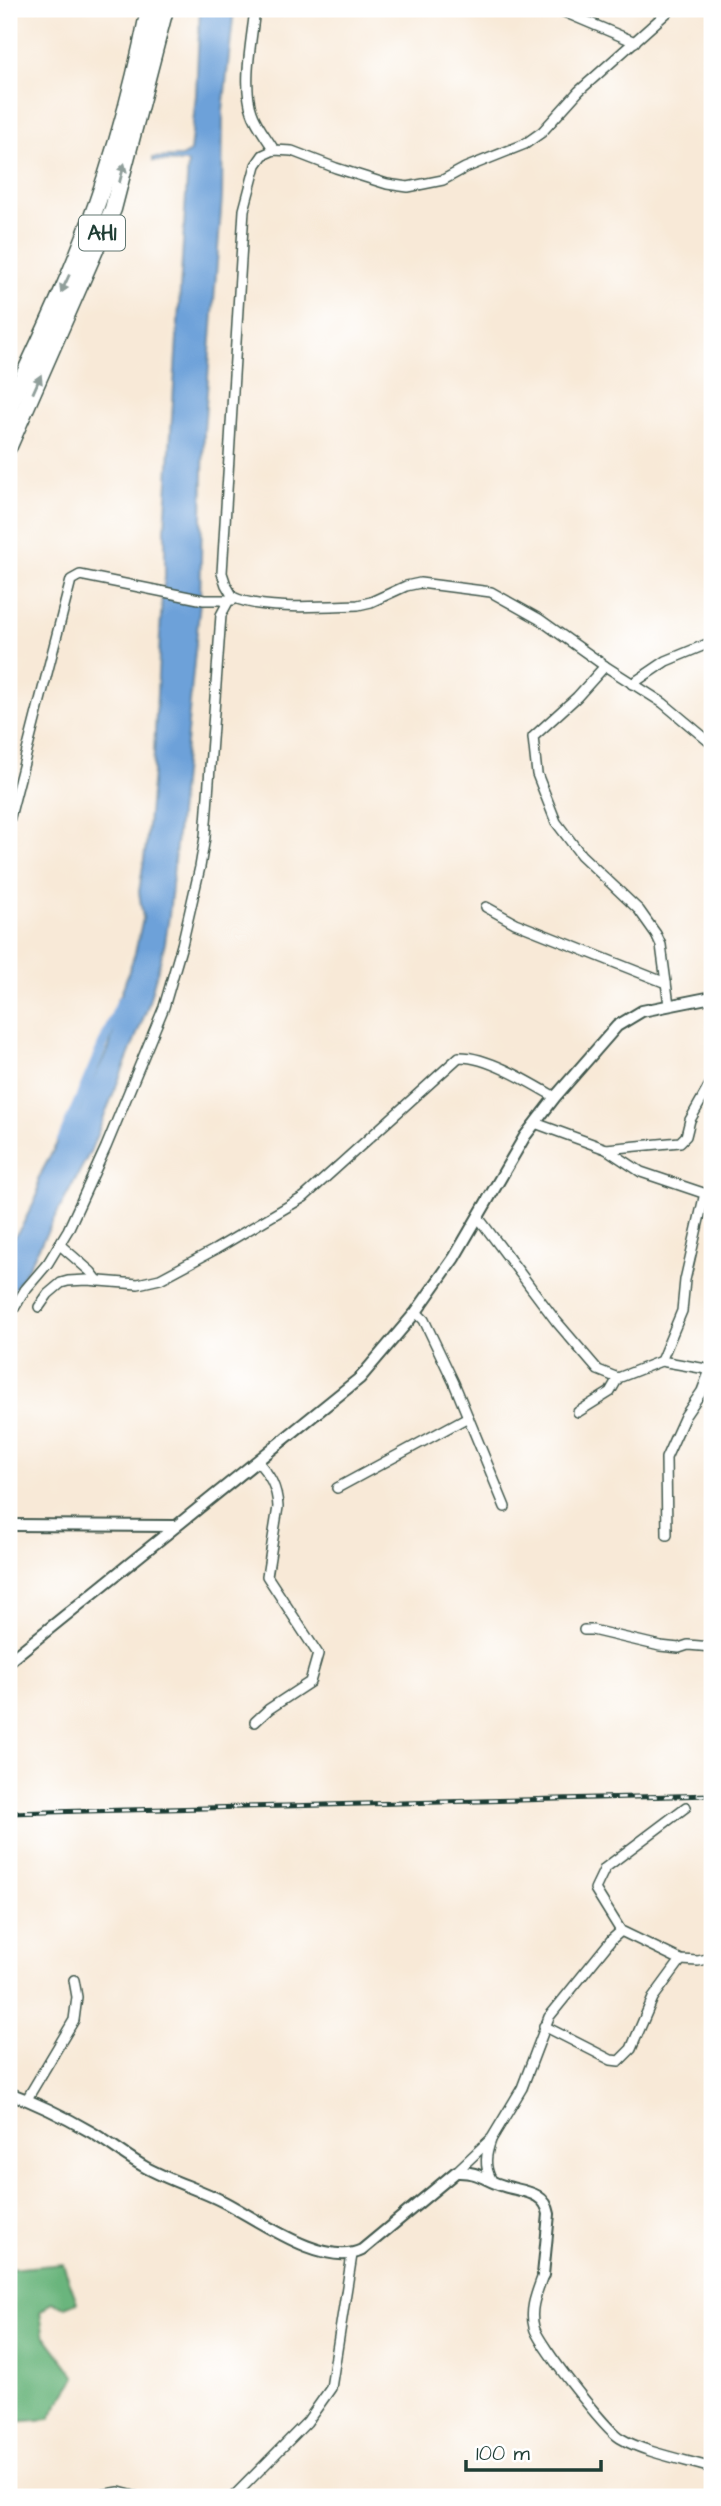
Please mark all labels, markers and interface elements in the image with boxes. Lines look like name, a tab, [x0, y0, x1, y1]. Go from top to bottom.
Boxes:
one-way arrow	[117, 162, 128, 184]
road number: AH1	[79, 216, 125, 250]
one-way arrow	[59, 274, 71, 294]
one-way arrow	[31, 374, 43, 394]
scale bar	[466, 2429, 600, 2473]
text: 100 m	[476, 2439, 531, 2468]

